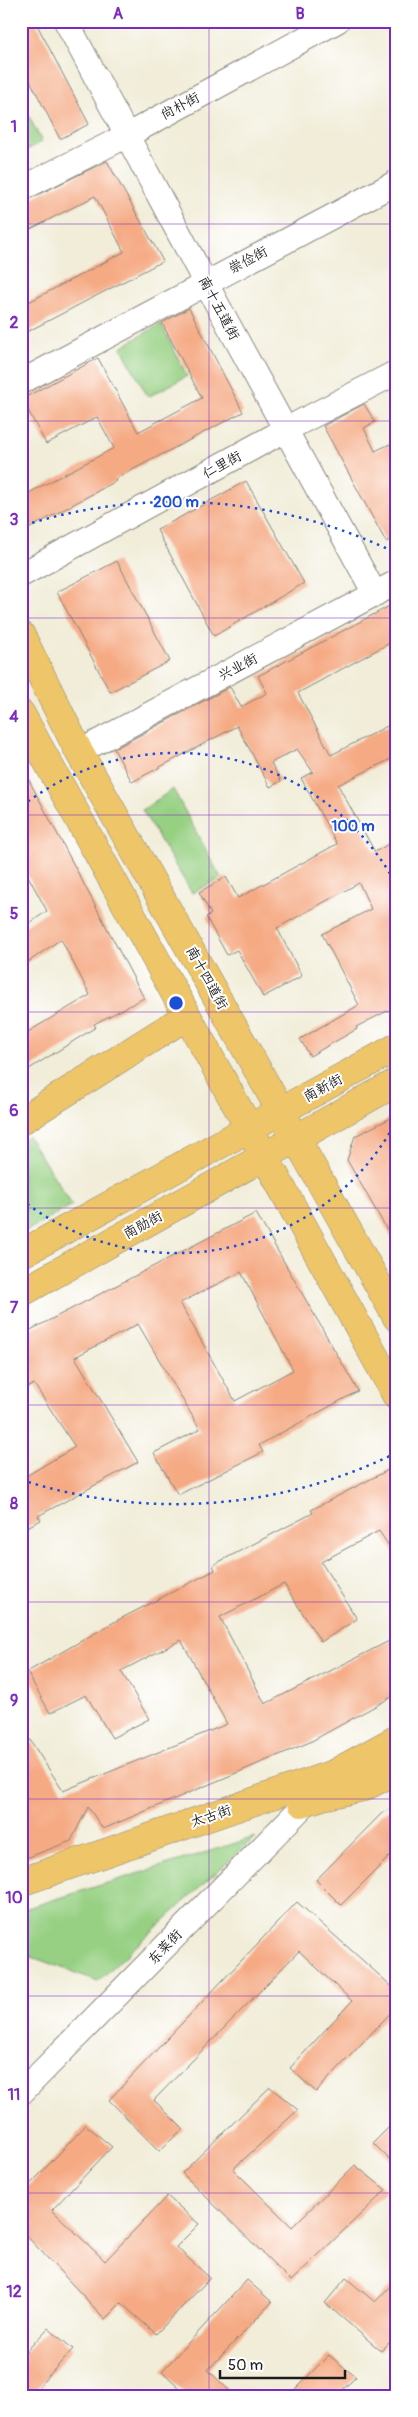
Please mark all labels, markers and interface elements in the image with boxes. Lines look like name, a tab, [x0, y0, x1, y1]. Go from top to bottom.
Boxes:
text: A	[113, 4, 124, 24]
text: B	[295, 4, 305, 24]
street label: 尚朴街	[157, 89, 203, 123]
text: 1	[11, 117, 17, 137]
street label: 崇俭街	[225, 243, 271, 277]
street label: 南十五道街	[195, 273, 243, 343]
text: 2	[10, 313, 19, 333]
street label: 仁里街	[200, 447, 244, 483]
text: 200 m	[153, 493, 199, 512]
text: 3	[10, 510, 19, 530]
street label: 兴业街	[215, 650, 261, 684]
text: 4	[9, 707, 19, 727]
text: 100 m	[332, 817, 374, 836]
text: 5	[10, 904, 19, 924]
street label: 南十四道街	[183, 943, 231, 1013]
centre of rings	[167, 994, 185, 1012]
street label: 南新街	[301, 1070, 345, 1106]
text: 6	[9, 1101, 19, 1121]
street label: 南勋街	[121, 1207, 165, 1243]
text: 7	[10, 1298, 19, 1318]
text: 8	[10, 1494, 18, 1514]
text: 9	[10, 1691, 18, 1711]
street label: 太古街	[188, 1801, 234, 1831]
text: 10	[5, 1888, 23, 1908]
street label: 东莱街	[144, 1926, 186, 1968]
text: 11	[8, 2085, 20, 2105]
text: 12	[6, 2282, 22, 2302]
scale bar	[220, 2347, 346, 2379]
text: 50 m	[228, 2356, 263, 2375]

